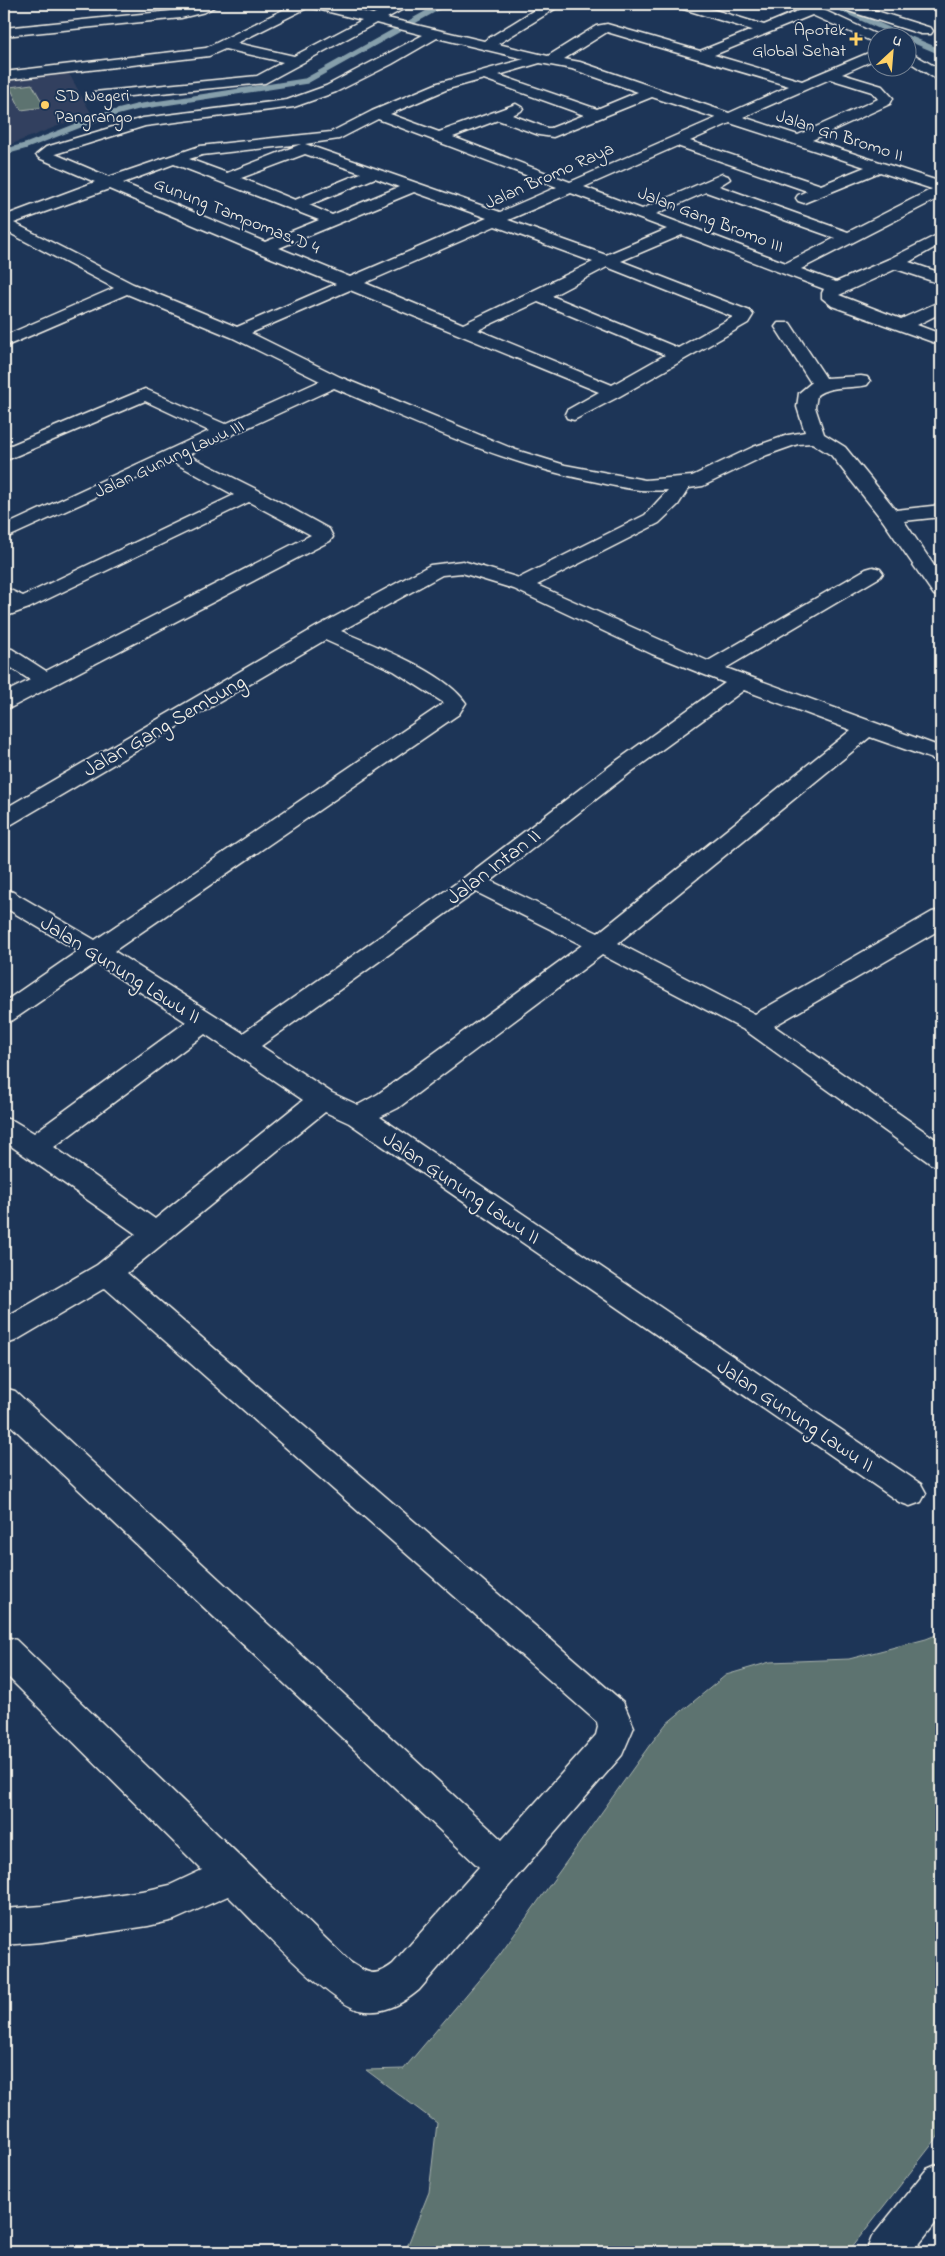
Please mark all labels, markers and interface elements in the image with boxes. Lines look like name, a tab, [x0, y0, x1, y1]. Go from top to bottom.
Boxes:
place label: Apotek Global Sehat	[752, 18, 846, 65]
north arrow	[868, 28, 918, 78]
text: U	[888, 30, 906, 53]
marker: Apotek Global Sehat	[850, 33, 862, 45]
place label: SD Negeri Pangrango	[55, 84, 133, 132]
marker: SD Negeri Pangrango	[39, 99, 51, 111]
street label: Jalan Gn Bromo II	[772, 104, 906, 170]
street label: Jalan Bromo Raya	[481, 137, 619, 217]
street label: Gunung Tampomas.D 4	[149, 172, 324, 263]
street label: Jalan Gang Bromo III	[633, 181, 787, 262]
street label: Jalan Gunung Lawu III	[91, 414, 249, 507]
street label: Jalan Gang Sembung	[78, 668, 253, 787]
street label: Jalan Intan II	[441, 822, 548, 913]
street label: Jalan Gunung Lawu II	[33, 909, 206, 1034]
street label: Jalan Gunung Lawu II	[375, 1125, 546, 1254]
street label: Jalan Gunung Lawu II	[709, 1353, 880, 1482]

